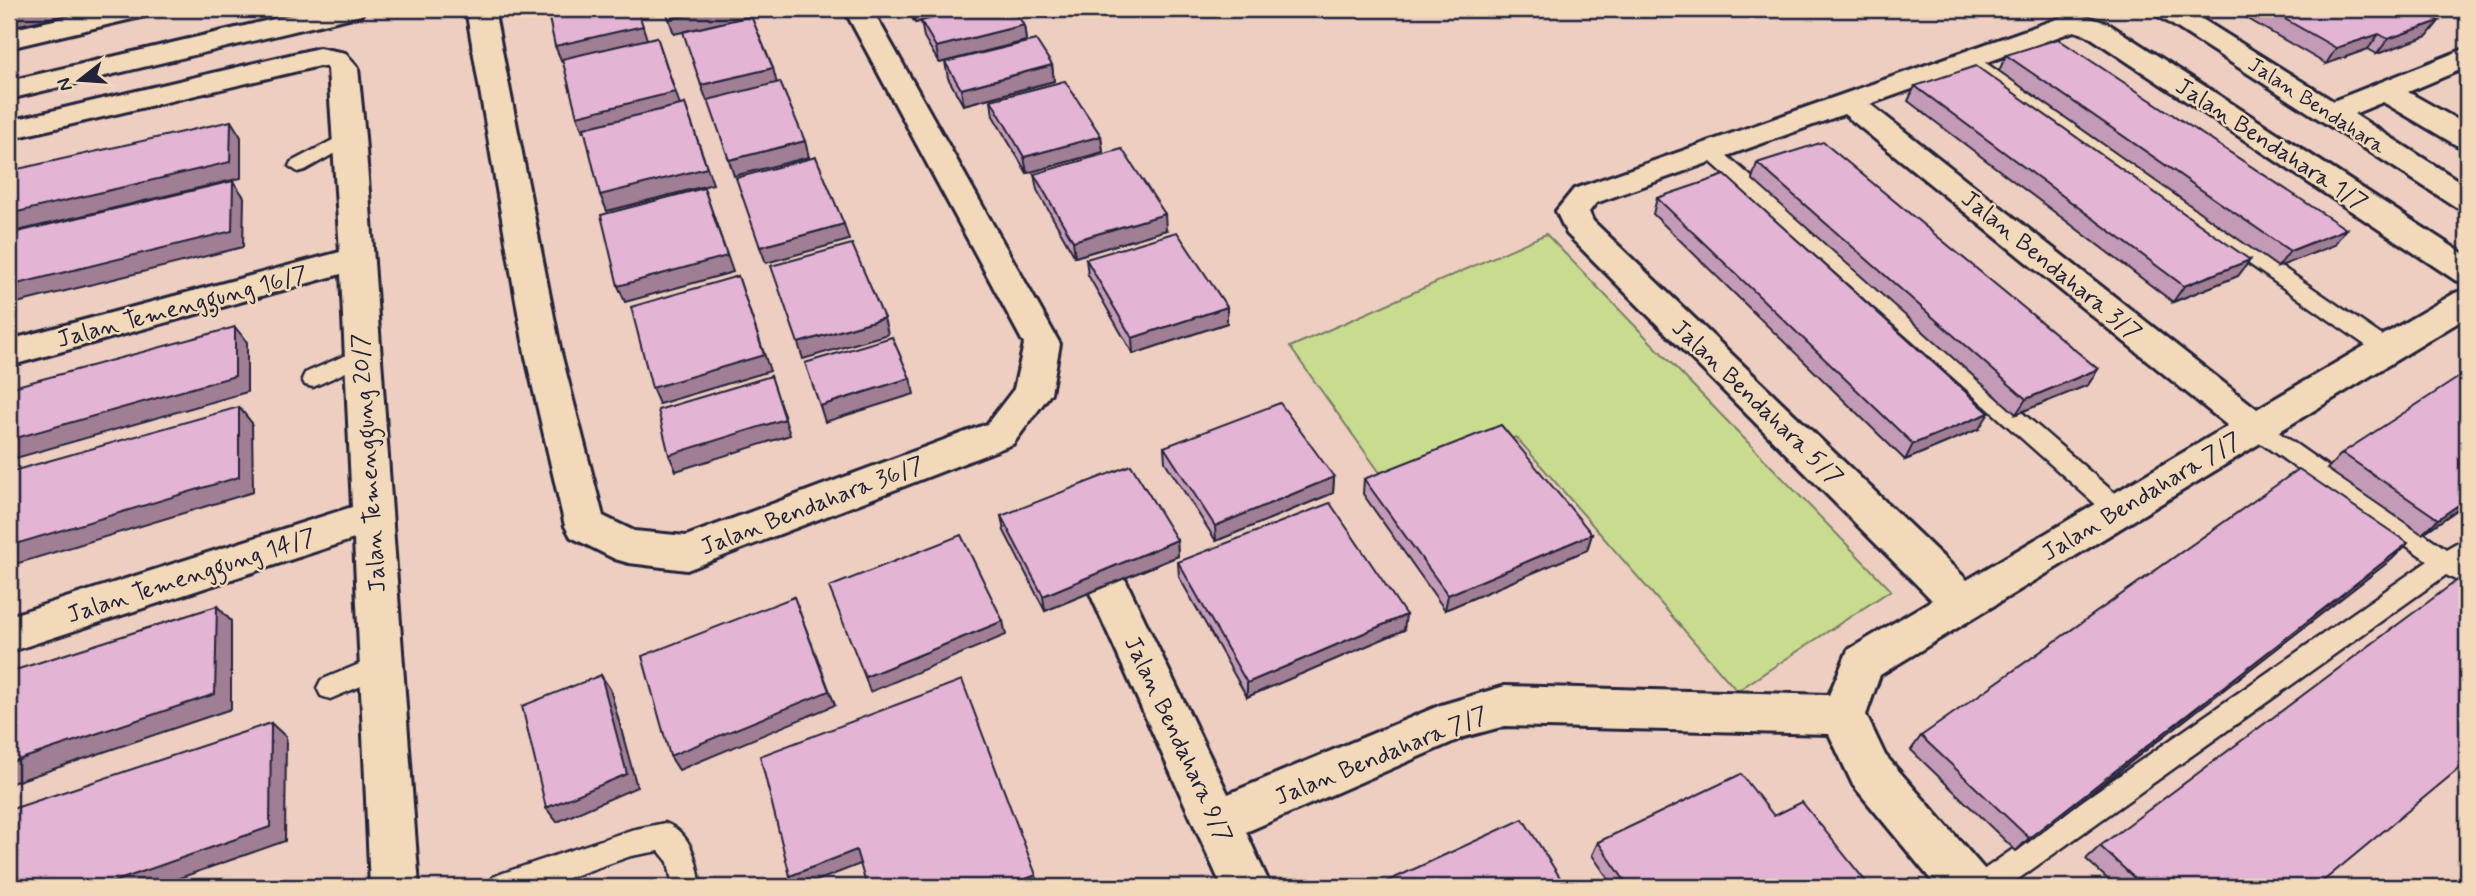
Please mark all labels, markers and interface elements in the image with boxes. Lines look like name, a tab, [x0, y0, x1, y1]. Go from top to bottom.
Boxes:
north arrow	[46, 46, 116, 116]
street label: Jalan Bendahara	[2242, 51, 2391, 161]
street label: Jalan Bendahara 1/7	[2169, 71, 2373, 219]
text: N	[51, 75, 79, 94]
street label: Jalan Bendahara 3/7	[1954, 184, 2148, 349]
street label: Jalan Temenggung 16/7	[54, 259, 312, 359]
street label: Jalan Bendahara 5/7	[1665, 313, 1849, 493]
street label: Jalan Temenggung 20/7	[345, 332, 397, 594]
street label: Jalan Bendahara 7/7	[2036, 425, 2247, 569]
street label: Jalan Bendahara 36/7	[696, 449, 929, 563]
street label: Jalan Temenggung 14/7	[63, 522, 321, 634]
street label: Jalan Bendahara 9/7	[1116, 631, 1239, 848]
street label: Jalan Bendahara 7/7	[1270, 699, 1493, 813]

